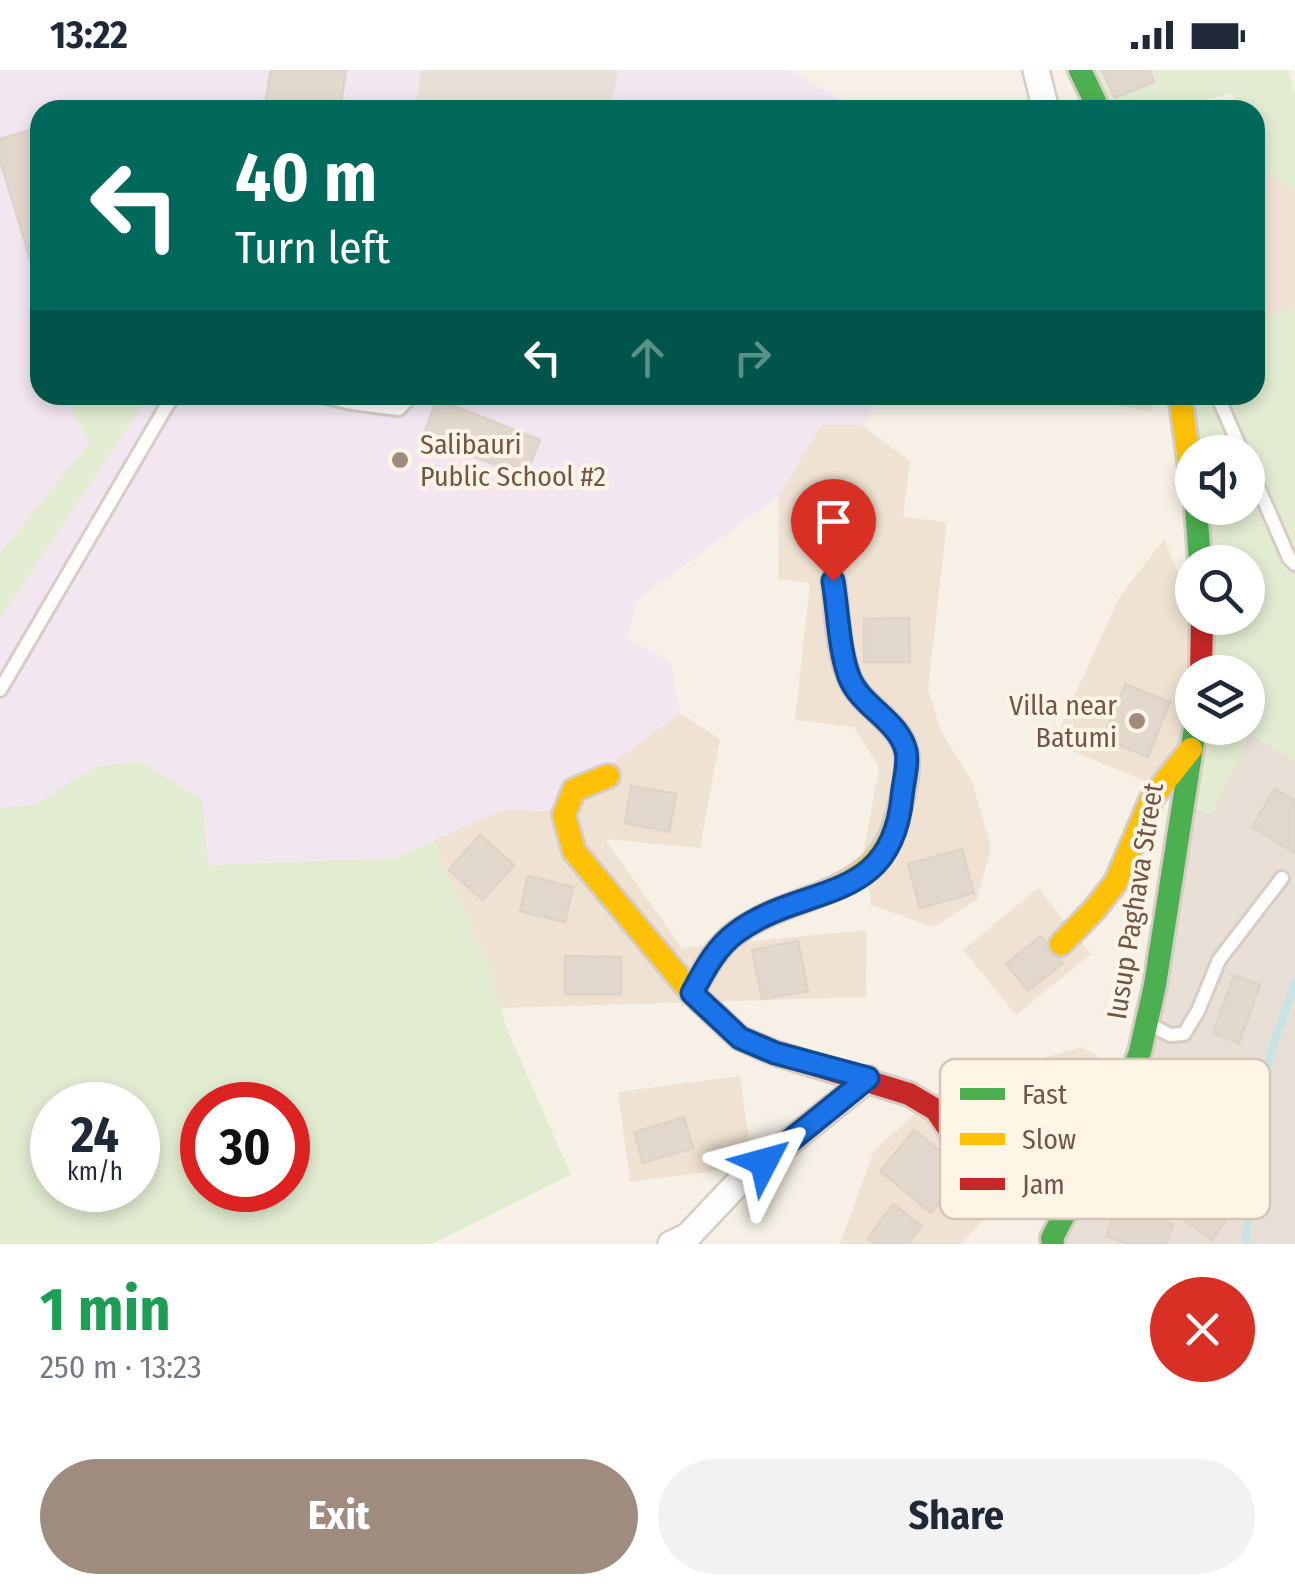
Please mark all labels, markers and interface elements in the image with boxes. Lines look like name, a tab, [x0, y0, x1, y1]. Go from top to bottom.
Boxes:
text: 13:22	[50, 12, 128, 58]
text: 40 m	[235, 136, 377, 220]
icon: left	[70, 140, 200, 270]
text: Turn left	[235, 221, 390, 275]
icon: left	[515, 330, 570, 385]
icon: ahead	[620, 330, 675, 385]
icon: right	[725, 330, 780, 385]
place label: Salibauri Public School #2	[420, 428, 606, 493]
map controls	[1175, 435, 1265, 745]
button: sound	[1175, 435, 1265, 525]
marker: Salibauri Public School #2	[389, 449, 411, 471]
pin	[791, 479, 876, 582]
icon: arrive	[806, 494, 861, 549]
button: search	[1175, 545, 1265, 635]
button: layers	[1175, 655, 1265, 745]
place label: Villa near Batumi	[1009, 689, 1117, 754]
marker: Villa near Batumi	[1126, 710, 1148, 732]
street label: Iusup Paghava Street	[1100, 779, 1170, 1022]
legend	[940, 1059, 1270, 1219]
text: Fast	[1022, 1078, 1068, 1111]
speed limit sign: 30	[180, 1082, 310, 1212]
text: 24	[71, 1105, 119, 1165]
position arrow	[712, 1110, 816, 1214]
text: Slow	[1022, 1123, 1076, 1156]
text: km/h	[67, 1157, 123, 1187]
text: Jam	[1022, 1168, 1065, 1201]
text: 1 min	[40, 1274, 171, 1346]
button: close	[1150, 1277, 1255, 1382]
text: 250 m · 13:23	[40, 1348, 202, 1386]
button: Exit	[40, 1459, 638, 1574]
button: Share	[658, 1459, 1255, 1574]

